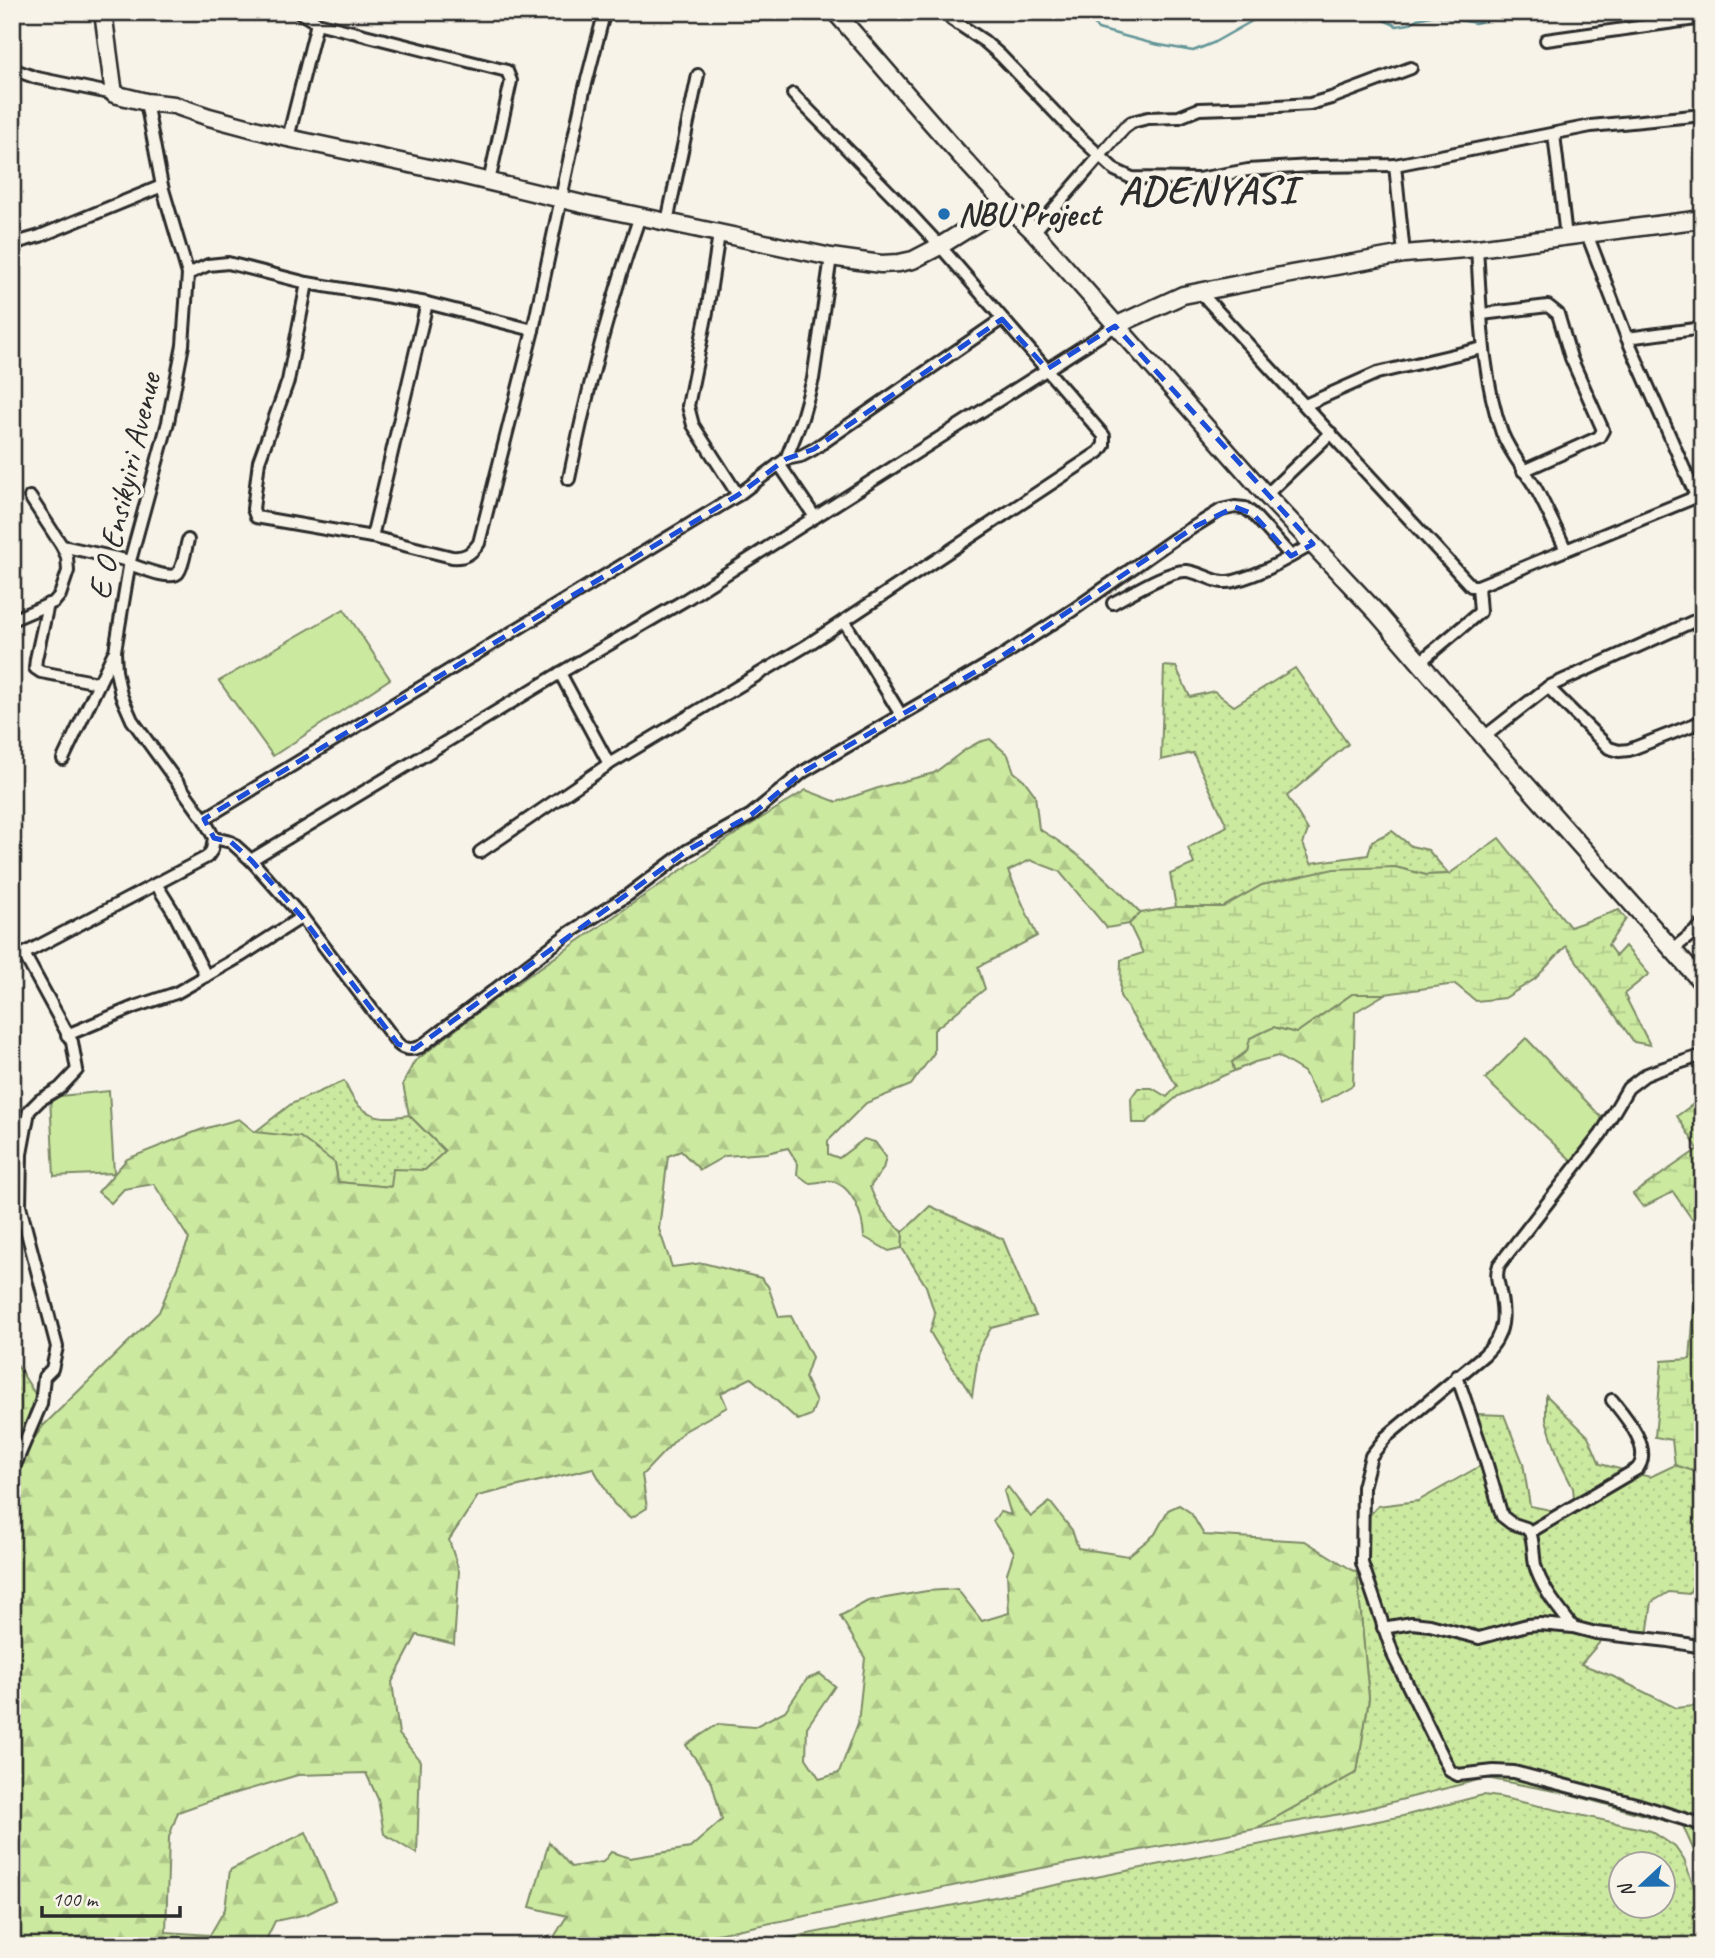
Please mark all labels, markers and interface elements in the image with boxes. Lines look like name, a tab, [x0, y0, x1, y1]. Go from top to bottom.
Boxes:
district label: ADENYASI	[1119, 165, 1304, 215]
place label: NBU Project	[958, 193, 1103, 235]
marker: NBU Project	[936, 206, 952, 222]
street label: E O Ensikyiri Avenue	[78, 367, 171, 603]
north arrow	[1606, 1850, 1676, 1920]
scale bar	[42, 1874, 180, 1918]
text: N	[1613, 1878, 1640, 1901]
text: 100 m	[52, 1886, 99, 1912]

